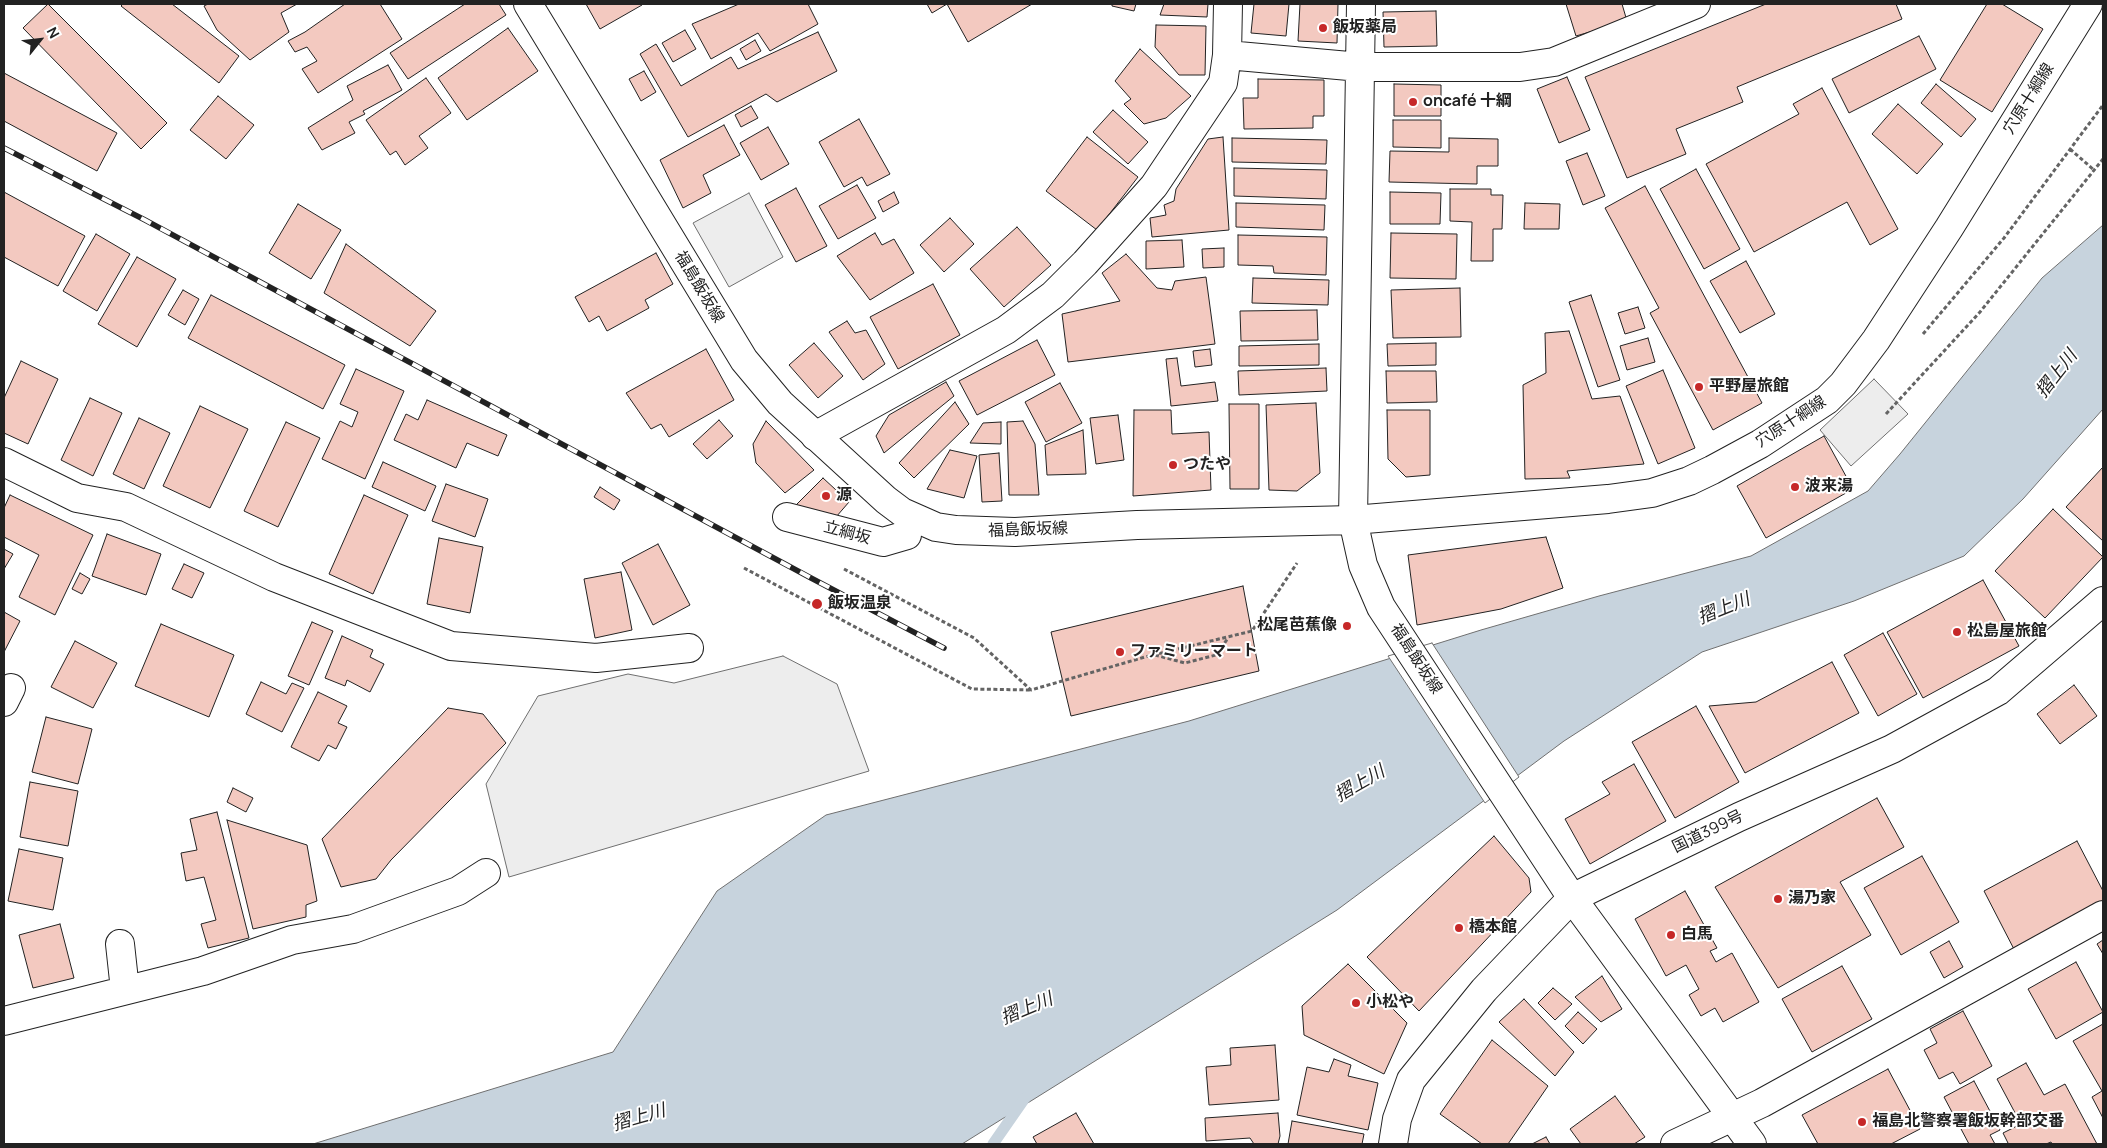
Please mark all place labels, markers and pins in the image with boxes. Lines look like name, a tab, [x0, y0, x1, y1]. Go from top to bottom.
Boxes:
place label: 飯坂薬局	[1333, 18, 1397, 38]
marker: 飯坂薬局	[1317, 22, 1329, 34]
place label: oncafé 十綱	[1423, 92, 1512, 112]
marker: oncafé 十綱	[1407, 96, 1419, 108]
place label: 平野屋旅館	[1709, 377, 1789, 397]
marker: 平野屋旅館	[1693, 381, 1705, 393]
place label: つたや	[1183, 455, 1231, 475]
marker: つたや	[1167, 459, 1179, 471]
place label: 波来湯	[1805, 477, 1853, 497]
marker: 波来湯	[1789, 481, 1801, 493]
place label: 源	[836, 486, 852, 506]
marker: 源	[820, 490, 832, 502]
place label: 飯坂温泉	[828, 594, 892, 614]
marker: 飯坂温泉	[810, 597, 824, 611]
place label: 松尾芭蕉像	[1257, 616, 1337, 636]
marker: 松尾芭蕉像	[1341, 620, 1353, 632]
place label: 松島屋旅館	[1967, 622, 2047, 642]
marker: 松島屋旅館	[1951, 626, 1963, 638]
place label: ファミリーマート	[1130, 642, 1258, 662]
marker: ファミリーマート	[1114, 646, 1126, 658]
place label: 湯乃家	[1788, 889, 1836, 909]
marker: 湯乃家	[1772, 893, 1784, 905]
place label: 橋本館	[1469, 918, 1517, 938]
marker: 橋本館	[1453, 922, 1465, 934]
place label: 白馬	[1681, 925, 1713, 945]
marker: 白馬	[1665, 929, 1677, 941]
place label: 小松や	[1366, 993, 1414, 1013]
marker: 小松や	[1350, 997, 1362, 1009]
place label: 福島北警察署飯坂幹部交番	[1872, 1112, 2064, 1132]
marker: 福島北警察署飯坂幹部交番	[1856, 1116, 1868, 1128]

